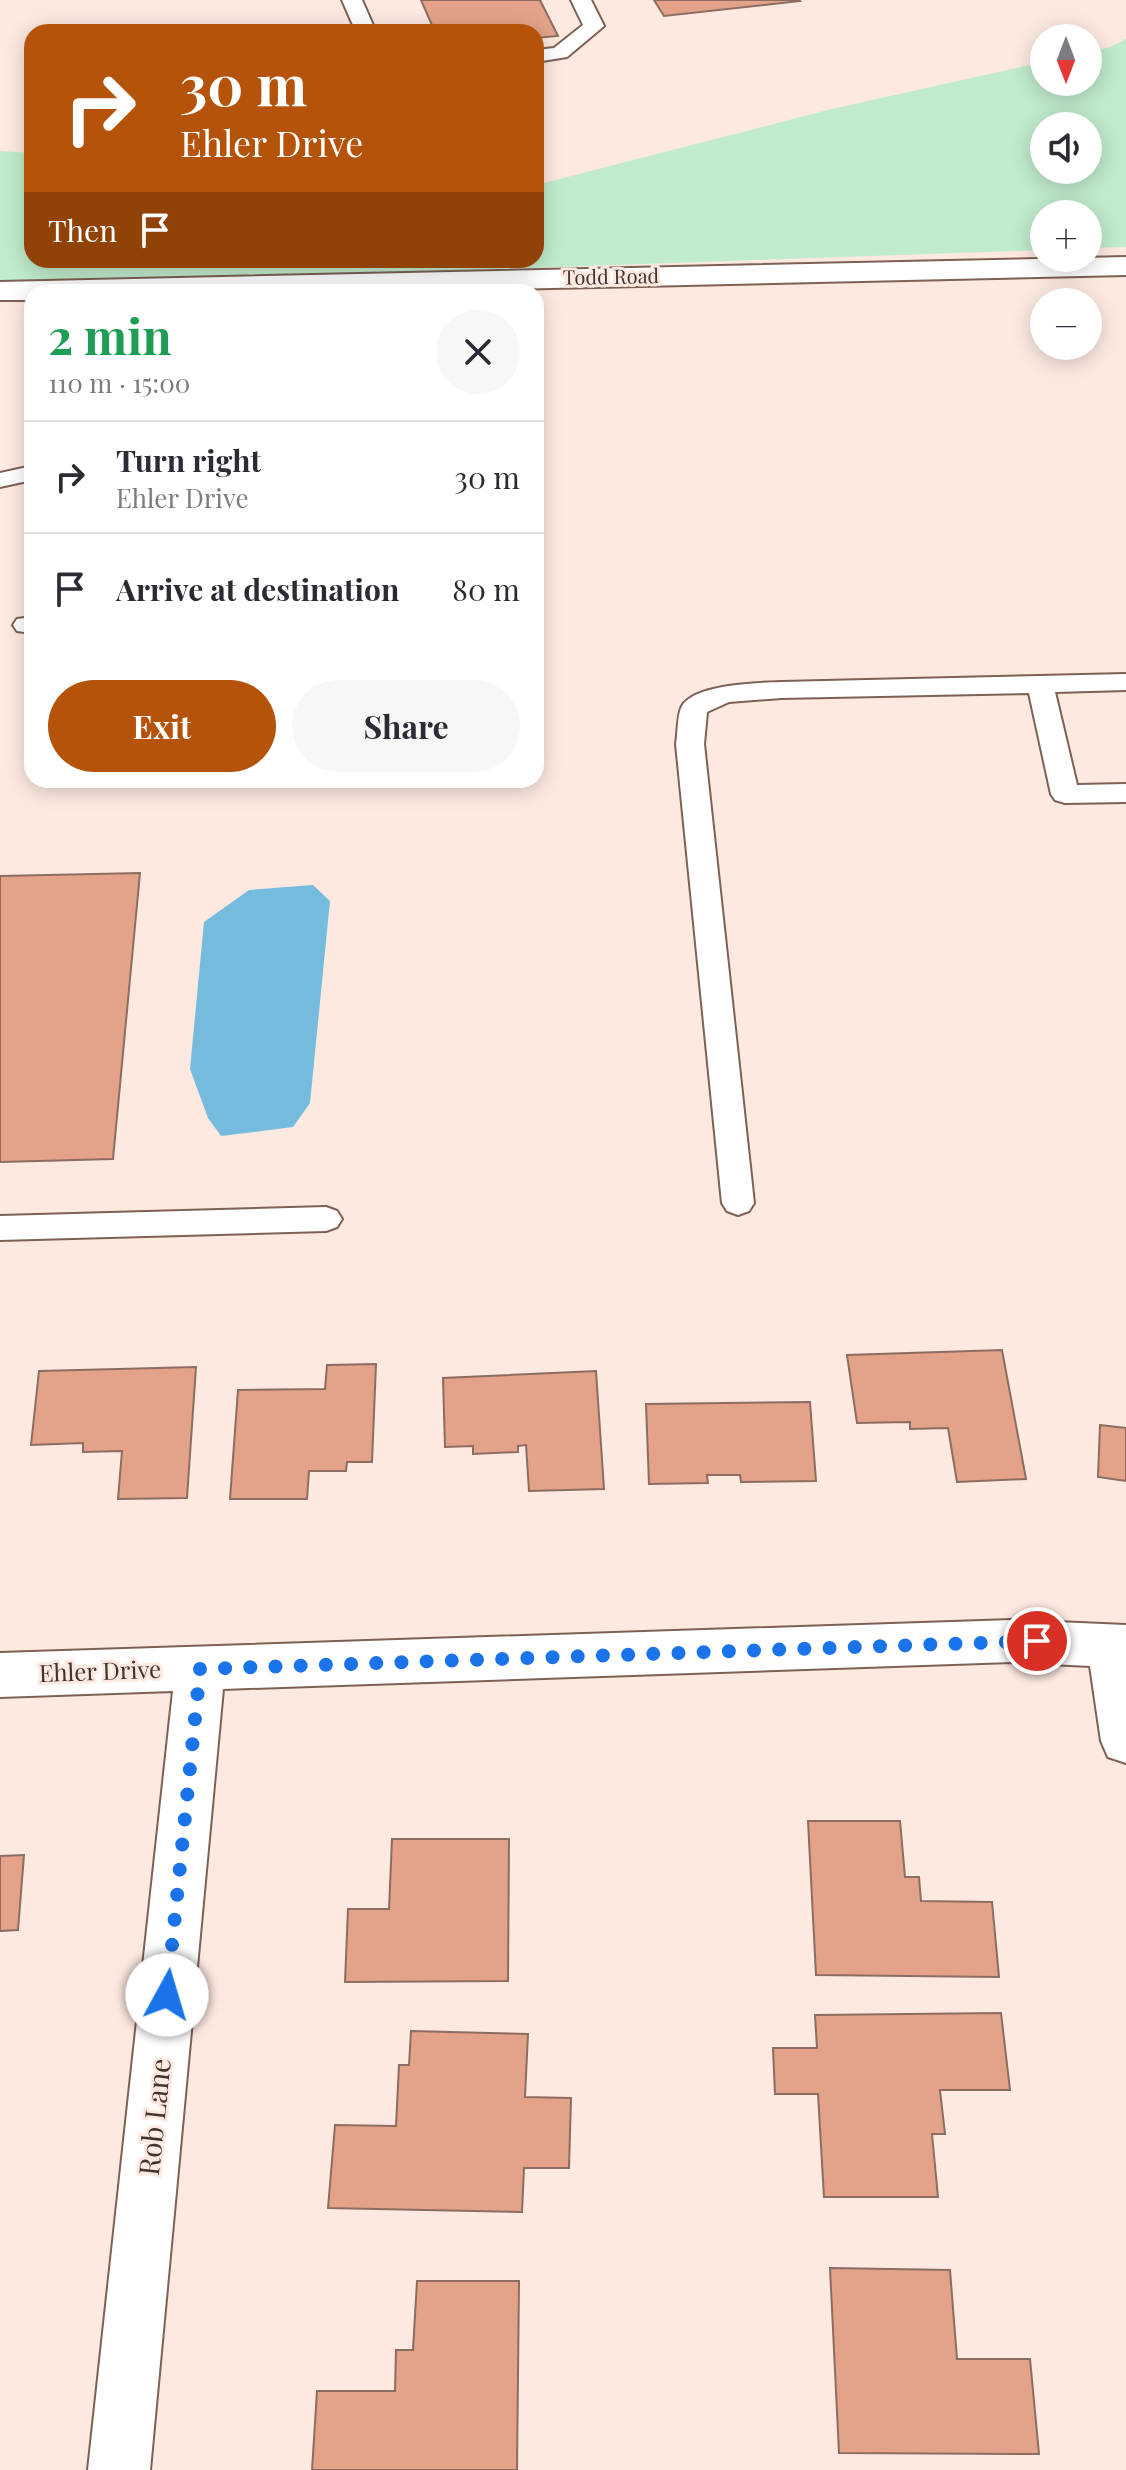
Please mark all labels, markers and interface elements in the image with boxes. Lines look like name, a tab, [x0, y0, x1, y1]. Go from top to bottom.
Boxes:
north arrow	[1030, 24, 1102, 96]
map controls	[1030, 24, 1102, 360]
text: 30 m	[180, 46, 307, 121]
icon: right	[48, 56, 152, 160]
button: sound	[1030, 112, 1102, 184]
text: Ehler Drive	[180, 118, 364, 166]
button: +	[1030, 200, 1102, 272]
icon: arrive	[133, 208, 177, 252]
text: Then	[48, 210, 117, 250]
street label: Todd Road	[563, 261, 660, 290]
button: −	[1030, 288, 1102, 360]
text: 2 min	[48, 303, 172, 367]
button: close	[436, 310, 520, 394]
text: 110 m · 15:00	[48, 365, 190, 400]
text: Turn right	[116, 440, 261, 480]
icon: right	[48, 455, 92, 499]
text: 30 m	[454, 457, 520, 497]
text: Ehler Drive	[116, 480, 249, 515]
icon: arrive	[48, 567, 92, 611]
text: Arrive at destination	[116, 569, 399, 609]
text: 80 m	[452, 569, 520, 609]
button: Exit	[48, 680, 276, 772]
button: Share	[292, 680, 520, 772]
pin	[1003, 1607, 1071, 1675]
icon: arrive	[1015, 1619, 1059, 1663]
street label: Ehler Drive	[38, 1652, 162, 1688]
position arrow	[125, 1953, 209, 2037]
street label: Rob Lane	[129, 2056, 178, 2177]

